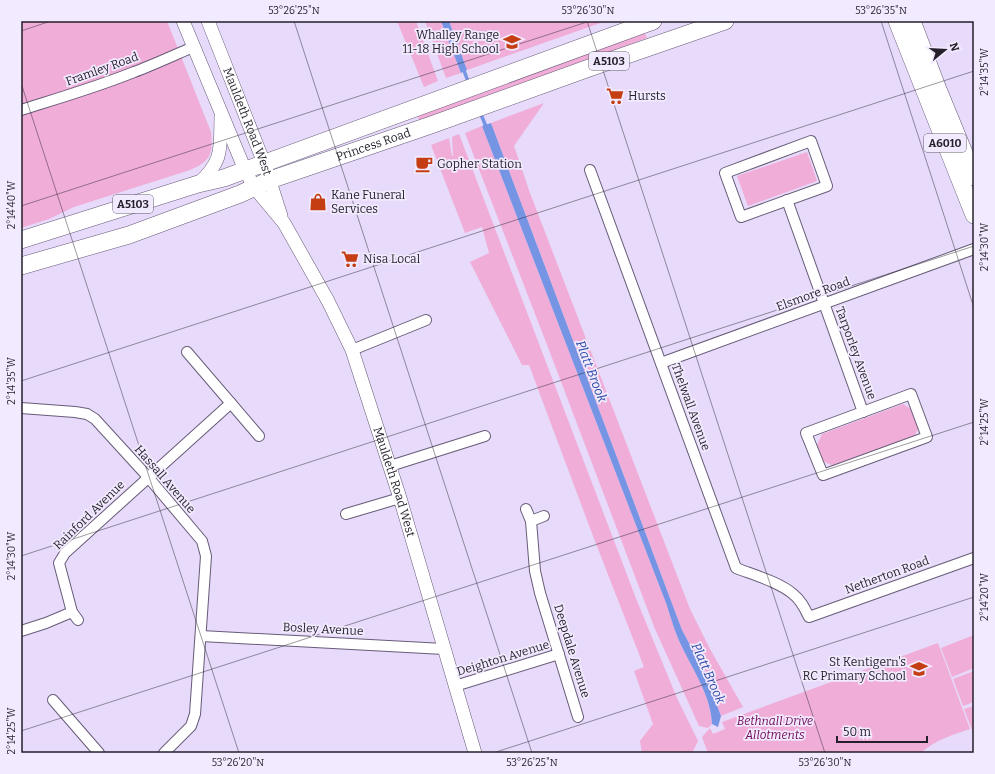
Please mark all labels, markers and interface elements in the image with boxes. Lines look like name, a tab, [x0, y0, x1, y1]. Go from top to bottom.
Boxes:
text: 53°26'25"N	[268, 5, 320, 17]
text: 53°26'30"N	[562, 5, 614, 17]
text: 53°26'35"N	[855, 5, 907, 17]
place label: Whalley Range 11-18 High School	[403, 28, 500, 56]
north arrow	[925, 30, 965, 70]
school or university icon: Whalley Range 11-18 High School	[502, 32, 522, 52]
text: N	[947, 41, 962, 54]
text: 2°14'35"W	[979, 48, 991, 96]
street label: Framley Road	[64, 49, 140, 89]
road number: A5103	[589, 52, 629, 70]
street label: Mauldeth Road West	[220, 66, 275, 178]
supermarket icon: Hursts	[605, 86, 625, 106]
place label: Hursts	[628, 89, 666, 103]
street label: Princess Road	[334, 125, 413, 164]
road number: A6010	[924, 134, 966, 152]
cafe icon: Gopher Station	[414, 154, 434, 174]
place label: Gopher Station	[437, 157, 522, 171]
text: 2°14'40"W	[6, 180, 18, 229]
place label: Kane Funeral Services	[331, 188, 406, 216]
shop icon: Kane Funeral Services	[308, 192, 328, 212]
road number: A5103	[113, 195, 153, 213]
text: 2°14'30"W	[979, 222, 991, 271]
supermarket icon: Nisa Local	[340, 249, 360, 269]
place label: Nisa Local	[363, 252, 421, 266]
street label: Elsmore Road	[774, 274, 852, 314]
street label: Tarporley Avenue	[833, 305, 879, 401]
water label: Platt Brook	[573, 338, 611, 405]
text: 2°14'35"W	[6, 357, 18, 405]
street label: Thelwall Avenue	[669, 362, 713, 452]
text: 2°14'25"W	[979, 398, 991, 446]
street label: Mauldeth Road West	[370, 425, 418, 539]
street label: Hassall Avenue	[132, 442, 198, 516]
street label: Rainford Avenue	[51, 478, 127, 552]
text: 2°14'30"W	[6, 531, 18, 580]
street label: Netherton Road	[843, 553, 931, 597]
text: 2°14'20"W	[979, 572, 991, 621]
street label: Deepdale Avenue	[551, 603, 593, 699]
street label: Bosley Avenue	[282, 620, 364, 638]
street label: Deighton Avenue	[455, 637, 551, 679]
water label: Platt Brook	[688, 640, 729, 707]
place label: St Kentigern's RC Primary School	[802, 655, 907, 683]
school or university icon: St Kentigern's RC Primary School	[909, 659, 929, 679]
text: 2°14'25"W	[6, 707, 18, 755]
park label: Bethnall Drive Allotments	[737, 714, 813, 742]
scale bar	[837, 718, 927, 744]
text: 50 m	[843, 725, 872, 739]
text: 53°26'20"N	[212, 757, 264, 769]
text: 53°26'25"N	[506, 757, 558, 769]
text: 53°26'30"N	[799, 757, 851, 769]

